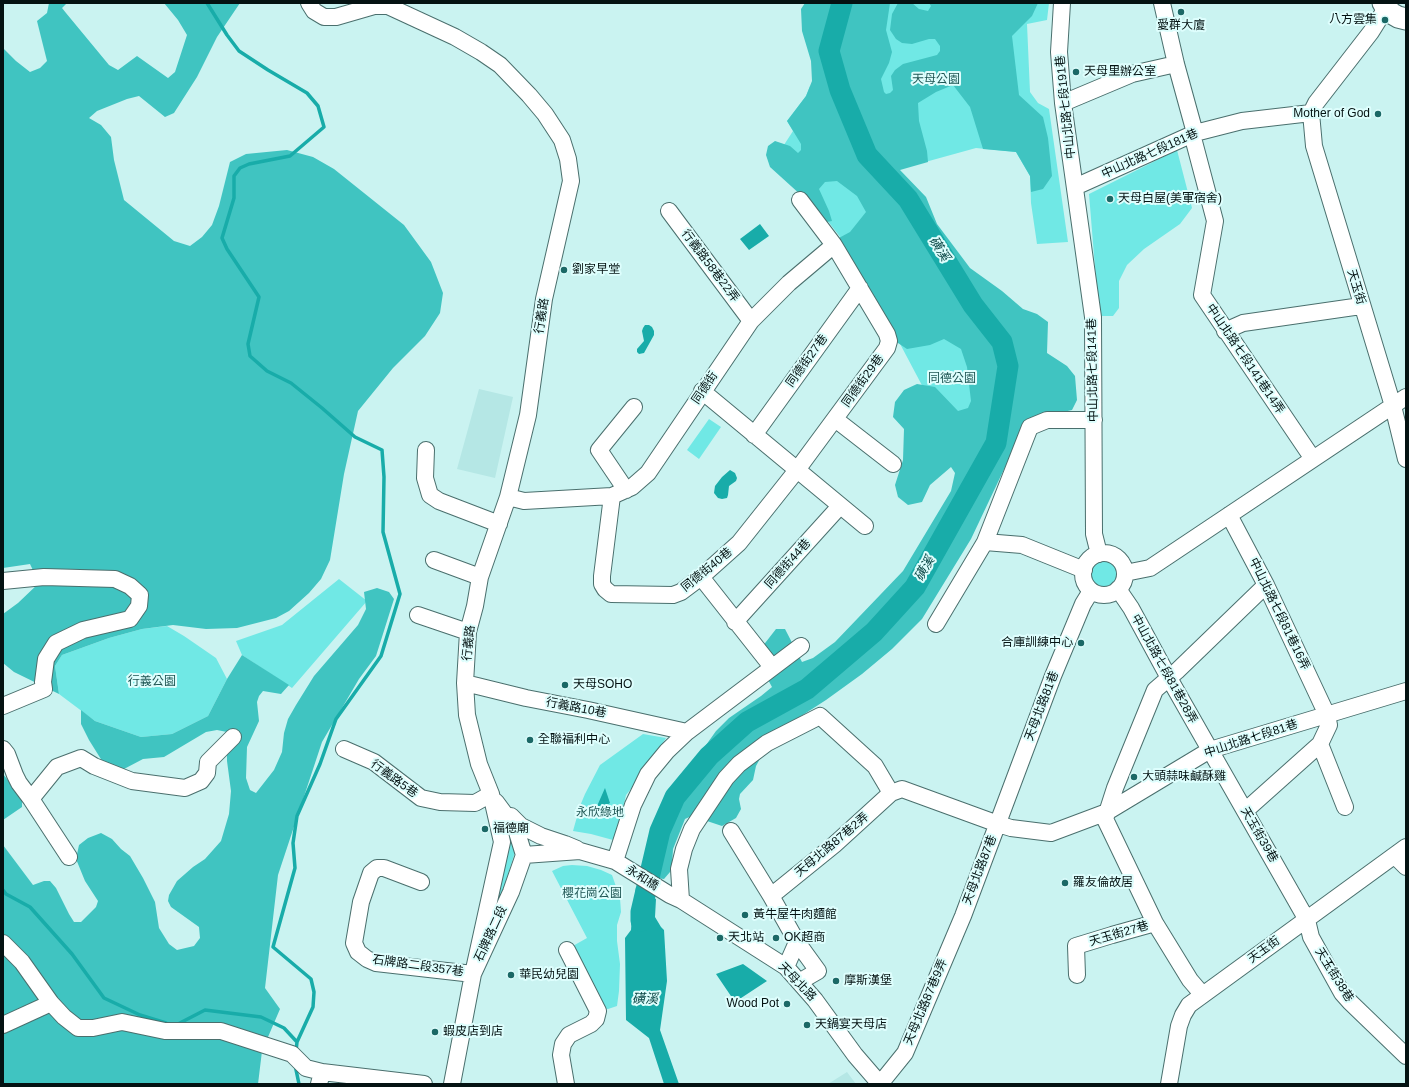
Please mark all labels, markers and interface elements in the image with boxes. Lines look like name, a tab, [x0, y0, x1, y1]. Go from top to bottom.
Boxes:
marker: 愛群大廈	[1176, 7, 1186, 17]
place label: 八方雲集	[1329, 13, 1377, 27]
marker: 八方雲集	[1380, 15, 1390, 25]
place label: 愛群大廈	[1157, 19, 1205, 33]
street label: 中山北路七段191巷	[1053, 55, 1079, 159]
place label: 天母里辦公室	[1084, 65, 1156, 79]
marker: 天母里辦公室	[1071, 67, 1081, 77]
park label: 天母公園	[912, 73, 960, 87]
place label: Mother of God	[1293, 107, 1370, 121]
marker: Mother of God	[1373, 109, 1383, 119]
street label: 中山北路七段181巷	[1100, 126, 1200, 182]
place label: 天母白屋(美軍宿舍)	[1118, 192, 1222, 206]
marker: 天母白屋(美軍宿舍)	[1105, 194, 1115, 204]
street label: 行義路58巷22弄	[678, 227, 742, 305]
water label: 磺溪	[925, 234, 953, 264]
place label: 劉家早堂	[572, 263, 620, 277]
marker: 劉家早堂	[559, 265, 569, 275]
street label: 天玉街	[1344, 268, 1368, 306]
street label: 行義路	[532, 297, 552, 335]
street label: 中山北路七段141巷14弄	[1203, 301, 1287, 417]
street label: 中山北路七段141巷	[1085, 318, 1101, 422]
street label: 同德街27巷	[783, 332, 831, 390]
street label: 同德街29巷	[839, 352, 887, 410]
street label: 同德街	[689, 369, 721, 407]
park label: 同德公園	[928, 372, 976, 386]
street label: 同德街44巷	[762, 536, 814, 592]
street label: 同德街40巷	[679, 545, 735, 595]
water label: 磺溪	[912, 554, 938, 584]
street label: 中山北路七段81巷16弄	[1246, 556, 1312, 672]
street label: 中山北路七段81巷28弄	[1128, 612, 1200, 726]
street label: 行義路	[460, 624, 478, 662]
place label: 合庫訓練中心	[1001, 636, 1073, 650]
marker: 合庫訓練中心	[1076, 638, 1086, 648]
street label: 天母北路81巷	[1022, 669, 1062, 743]
park label: 行義公園	[128, 675, 176, 689]
place label: 天母SOHO	[573, 678, 632, 692]
marker: 天母SOHO	[560, 680, 570, 690]
street label: 行義路10巷	[545, 695, 607, 721]
street label: 中山北路七段81巷	[1202, 717, 1300, 761]
place label: 全聯福利中心	[538, 733, 610, 747]
marker: 全聯福利中心	[525, 735, 535, 745]
street label: 行義路5巷	[368, 757, 420, 801]
place label: 大頭蒜味鹹酥雞	[1142, 770, 1226, 784]
marker: 大頭蒜味鹹酥雞	[1129, 772, 1139, 782]
street label: 天玉街39巷	[1237, 805, 1281, 865]
park label: 永欣綠地	[576, 806, 624, 820]
street label: 天母北路87巷2弄	[792, 810, 872, 880]
place label: 福德廟	[493, 822, 529, 836]
marker: 福德廟	[480, 824, 490, 834]
street label: 天母北路87巷	[960, 833, 1000, 907]
street label: 永和橋	[623, 862, 661, 894]
place label: 羅友倫故居	[1073, 876, 1133, 890]
marker: 羅友倫故居	[1060, 878, 1070, 888]
park label: 櫻花崗公園	[562, 887, 622, 901]
street label: 石牌路二段	[472, 904, 510, 964]
place label: 黃牛屋牛肉麵館	[753, 908, 837, 922]
marker: 黃牛屋牛肉麵館	[740, 910, 750, 920]
street label: 天玉街27巷	[1088, 919, 1150, 949]
place label: 天北站	[728, 931, 764, 945]
place label: OK超商	[784, 931, 825, 945]
marker: 天北站	[715, 933, 725, 943]
marker: OK超商	[771, 933, 781, 943]
street label: 天玉街	[1245, 934, 1283, 966]
street label: 天玉街38巷	[1312, 945, 1356, 1005]
street label: 石牌路二段357巷	[371, 952, 465, 980]
street label: 天母北路87巷9弄	[901, 957, 951, 1047]
street label: 天母北路	[775, 960, 819, 1004]
place label: 華民幼兒園	[519, 968, 579, 982]
marker: 華民幼兒園	[506, 970, 516, 980]
place label: 摩斯漢堡	[844, 974, 892, 988]
marker: 摩斯漢堡	[831, 976, 841, 986]
water label: 磺溪	[632, 991, 658, 1007]
place label: Wood Pot	[727, 997, 779, 1011]
marker: Wood Pot	[782, 999, 792, 1009]
place label: 天鍋宴天母店	[815, 1018, 887, 1032]
marker: 天鍋宴天母店	[802, 1020, 812, 1030]
place label: 蝦皮店到店	[443, 1025, 503, 1039]
marker: 蝦皮店到店	[430, 1027, 440, 1037]

